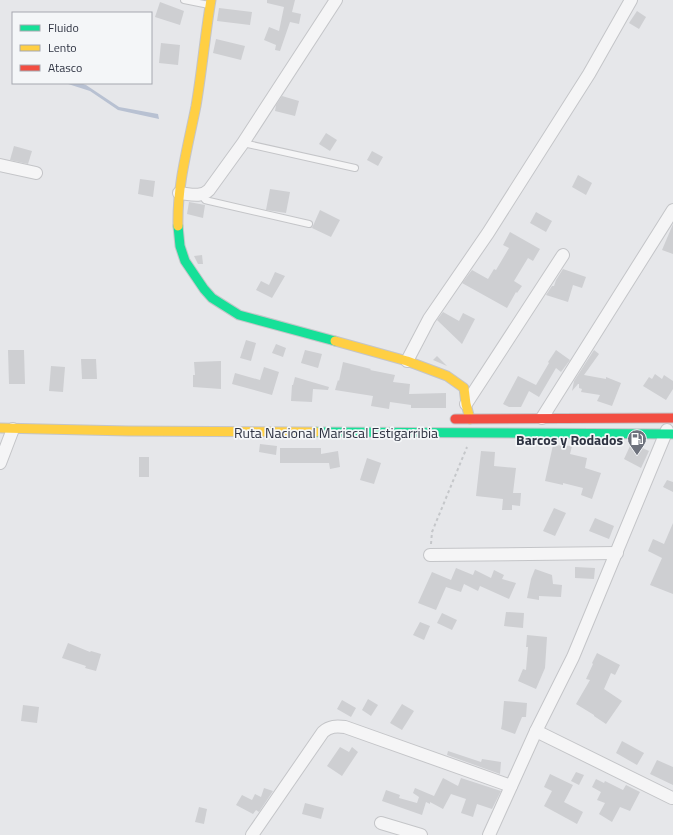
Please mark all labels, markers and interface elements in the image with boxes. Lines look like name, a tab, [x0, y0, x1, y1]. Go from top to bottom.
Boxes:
legend	[12, 12, 152, 84]
text: Fluido	[48, 18, 79, 37]
text: Lento	[48, 38, 77, 57]
text: Atasco	[48, 58, 82, 77]
street label: Ruta Nacional Mariscal Estigarribia	[234, 422, 438, 443]
fuel station icon: Barcos y Rodados	[626, 428, 648, 456]
place label: Barcos y Rodados	[516, 429, 623, 450]

